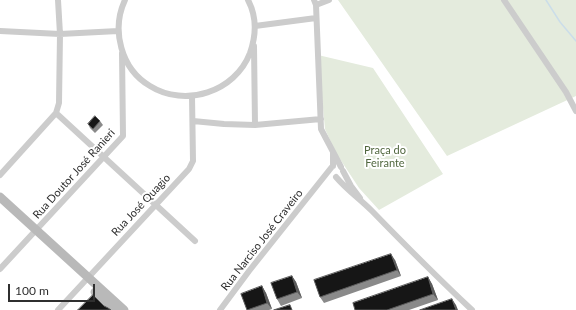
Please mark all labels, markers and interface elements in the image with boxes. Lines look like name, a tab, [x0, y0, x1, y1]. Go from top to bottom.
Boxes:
street label: Rua Doutor José Ranieri	[30, 126, 118, 222]
park label: Praça do Feirante	[364, 143, 406, 169]
street label: Rua José Quagio	[109, 171, 173, 239]
street label: Rua Narciso José Craveiro	[218, 187, 306, 293]
scale bar	[10, 276, 97, 302]
text: 100 m	[15, 283, 49, 298]

